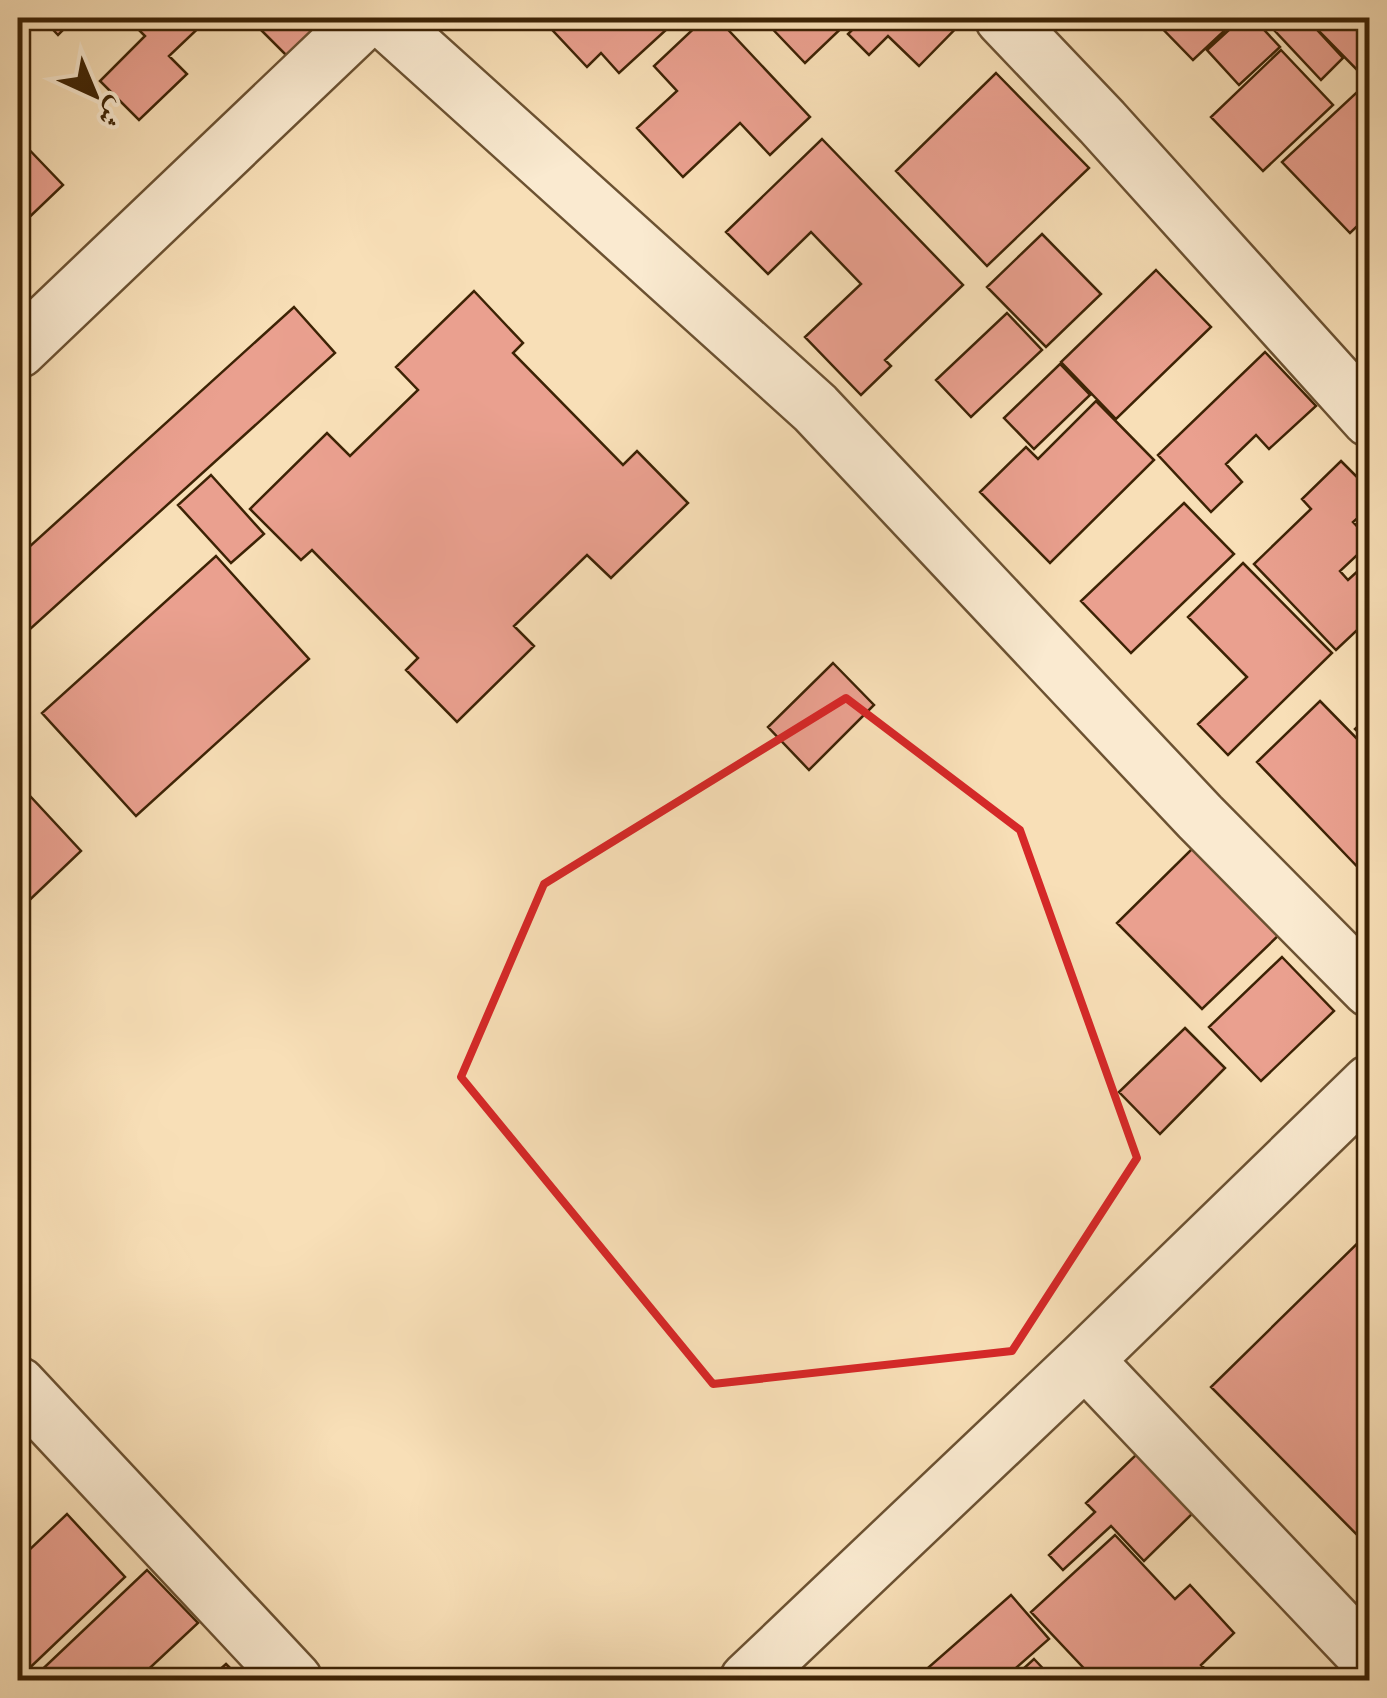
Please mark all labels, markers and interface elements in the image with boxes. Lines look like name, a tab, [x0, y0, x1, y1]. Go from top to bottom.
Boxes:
north arrow	[45, 45, 145, 145]
text: ش	[88, 89, 137, 138]

